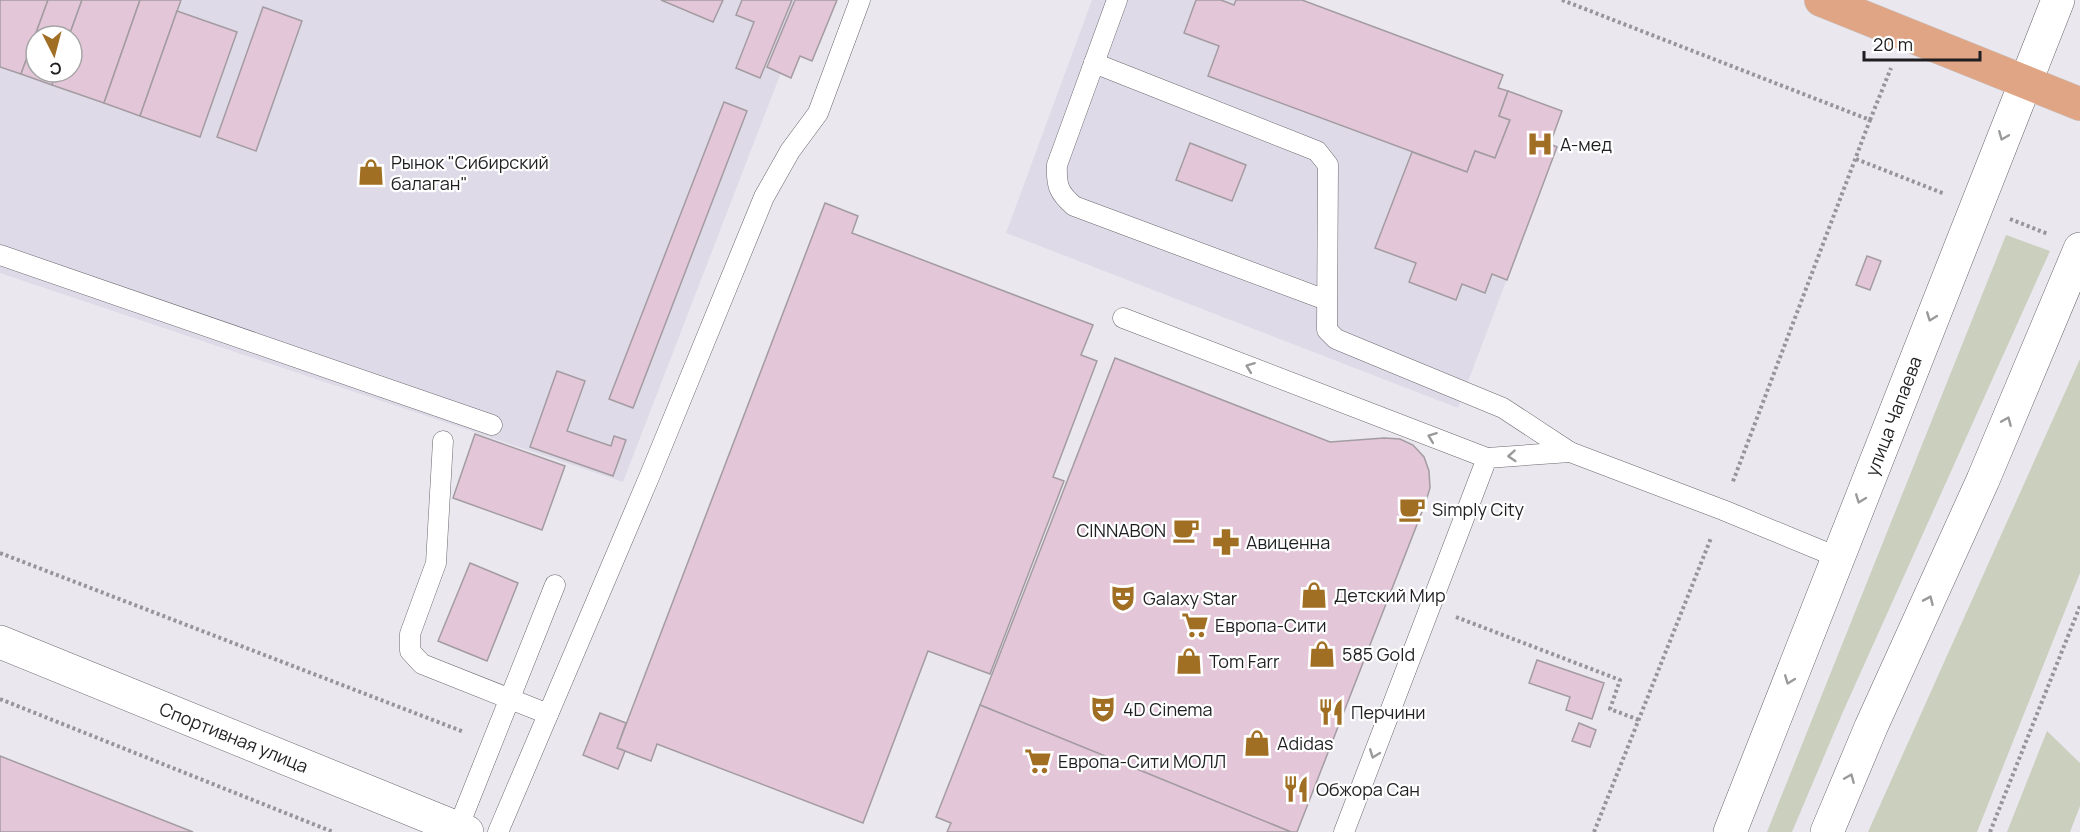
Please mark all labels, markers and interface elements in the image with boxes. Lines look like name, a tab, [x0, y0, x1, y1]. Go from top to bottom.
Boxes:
north arrow	[24, 24, 84, 84]
scale bar	[1864, 24, 1980, 62]
text: 20 m	[1873, 32, 1913, 56]
text: С	[48, 57, 63, 80]
hospital icon: А-мед	[1525, 129, 1555, 159]
one-way arrow	[1998, 130, 2010, 141]
place label: А-мед	[1560, 132, 1612, 156]
place label: Рынок "Сибирский балаган"	[391, 150, 549, 195]
shop icon: Рынок "Сибирский балаган"	[356, 157, 386, 187]
one-way arrow	[1926, 311, 1939, 322]
street label: улица Чапаева	[1859, 353, 1927, 479]
one-way arrow	[1245, 361, 1256, 374]
one-way arrow	[2000, 417, 2012, 428]
one-way arrow	[1427, 431, 1438, 444]
one-way arrow	[1507, 449, 1516, 462]
one-way arrow	[1855, 493, 1867, 504]
cafe icon: Simply City	[1397, 494, 1427, 524]
place label: Simply City	[1432, 497, 1525, 521]
cafe icon: CINNABON	[1171, 515, 1201, 545]
place label: CINNABON	[1076, 518, 1166, 542]
pharmacy icon: Авиценна	[1211, 527, 1241, 557]
place label: Авиценна	[1246, 530, 1330, 554]
shop icon: Детский Мир	[1299, 580, 1329, 610]
theatre icon: Galaxy Star	[1108, 583, 1138, 613]
place label: Детский Мир	[1334, 583, 1446, 607]
place label: Galaxy Star	[1143, 586, 1238, 610]
one-way arrow	[1921, 595, 1933, 606]
supermarket icon: Европа-Сити	[1180, 610, 1210, 640]
place label: Европа-Сити	[1215, 613, 1326, 637]
shop icon: 585 Gold	[1307, 639, 1337, 669]
place label: 585 Gold	[1342, 642, 1415, 666]
shop icon: Tom Farr	[1174, 646, 1204, 676]
place label: Tom Farr	[1209, 649, 1280, 673]
one-way arrow	[1784, 674, 1796, 685]
theatre icon: 4D Cinema	[1088, 694, 1118, 724]
street label: Спортивная улица	[156, 696, 312, 778]
place label: 4D Cinema	[1123, 697, 1213, 721]
restaurant icon: Перчини	[1316, 697, 1346, 727]
place label: Перчини	[1351, 700, 1426, 724]
shop icon: Adidas	[1242, 728, 1272, 758]
place label: Adidas	[1277, 731, 1333, 755]
supermarket icon: Европа-Сити МОЛЛ	[1023, 746, 1053, 776]
one-way arrow	[1368, 748, 1381, 759]
place label: Европа-Сити МОЛЛ	[1058, 749, 1226, 773]
one-way arrow	[1843, 773, 1855, 784]
restaurant icon: Обжора Сан	[1281, 774, 1311, 804]
place label: Обжора Сан	[1316, 777, 1420, 801]

